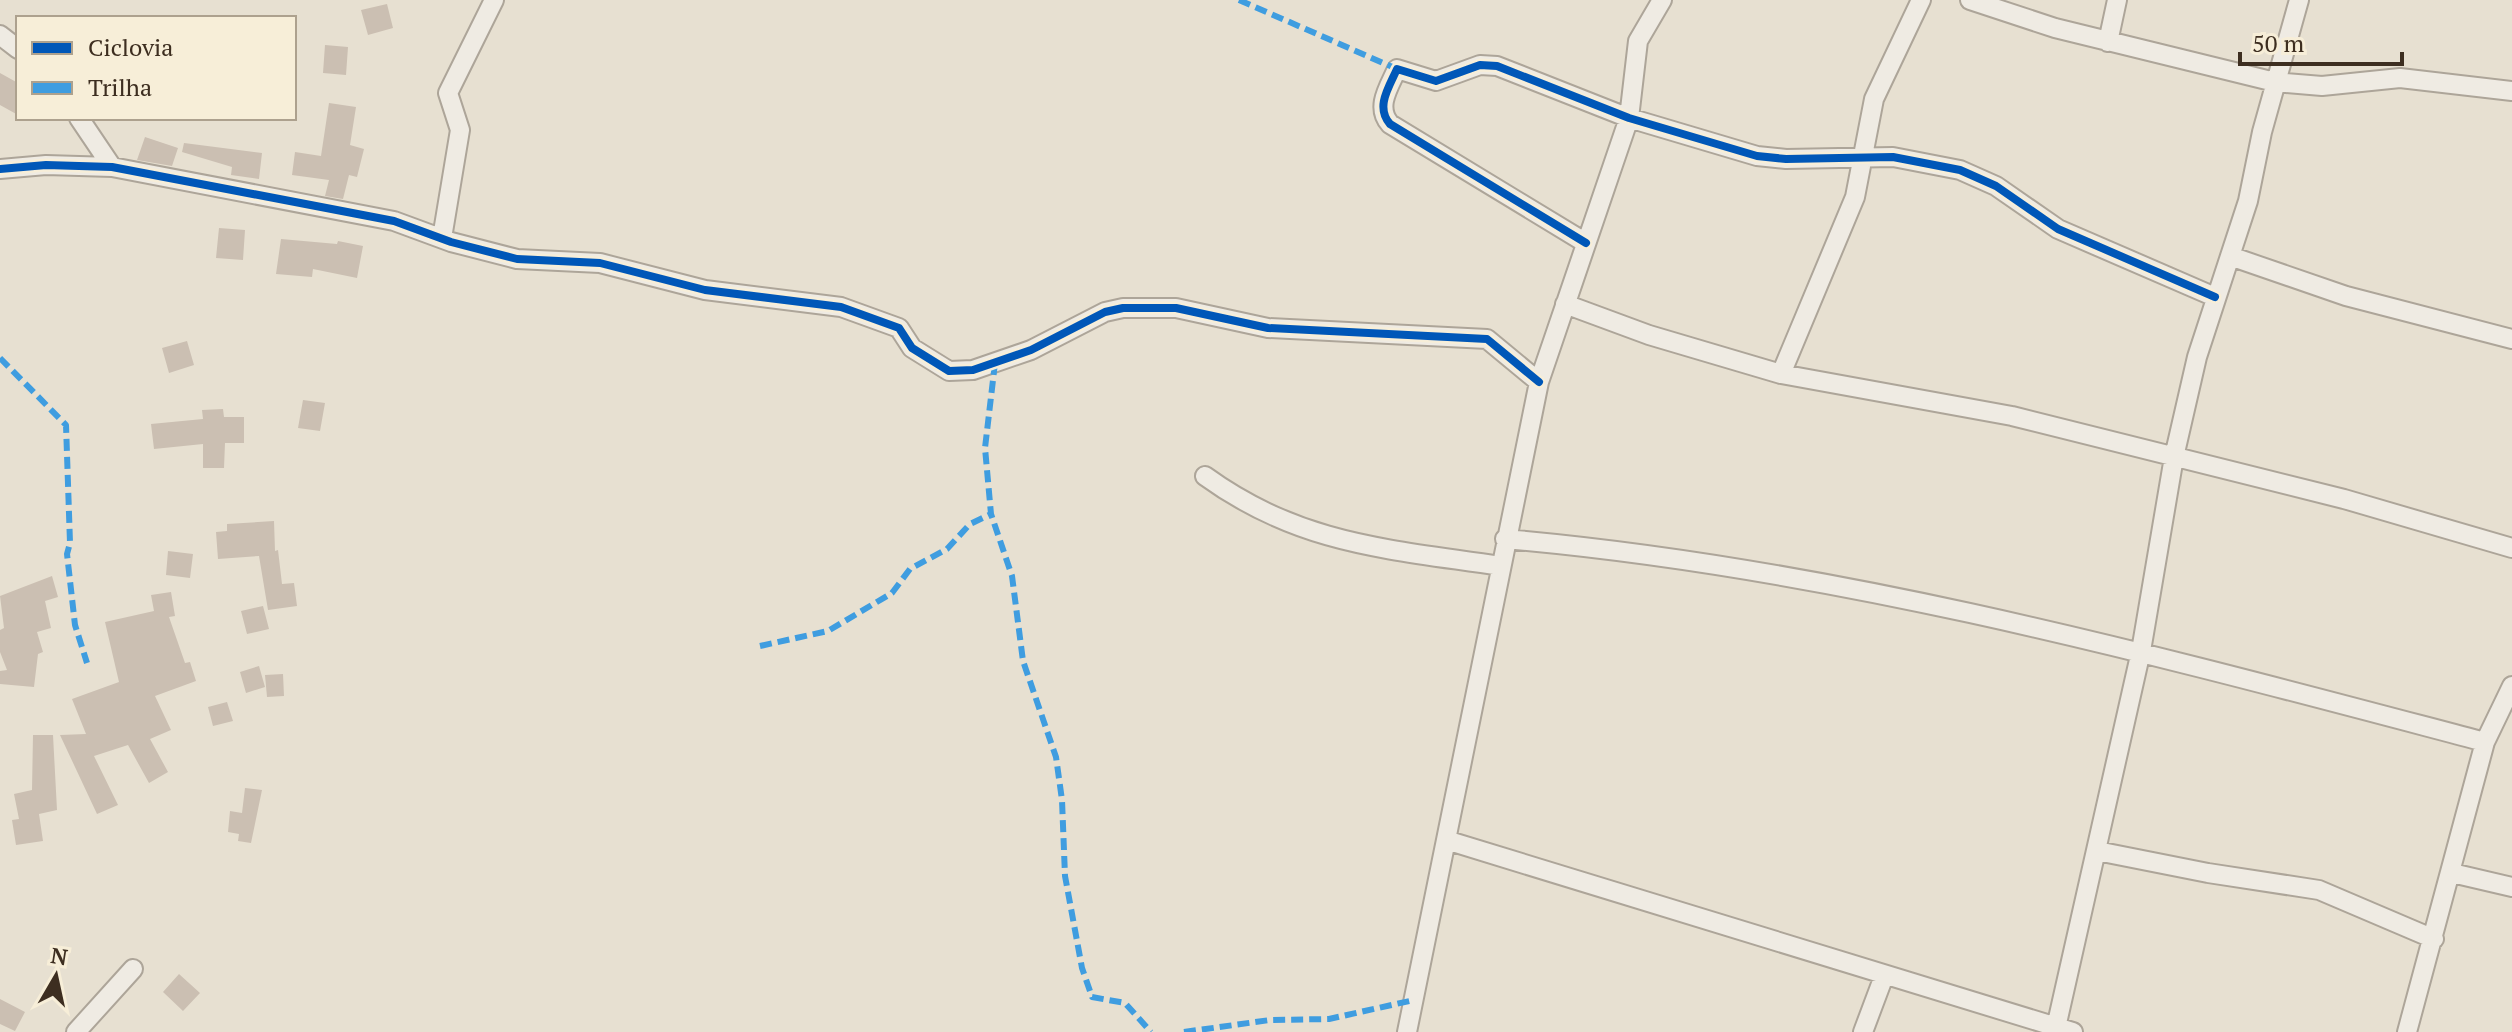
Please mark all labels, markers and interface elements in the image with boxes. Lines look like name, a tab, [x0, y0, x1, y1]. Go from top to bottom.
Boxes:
legend	[16, 16, 296, 120]
scale bar	[2240, 16, 2402, 66]
text: 50 m	[2252, 27, 2304, 59]
text: Ciclovia	[88, 31, 173, 63]
text: Trilha	[88, 71, 152, 103]
north arrow	[16, 936, 96, 1016]
text: N	[49, 940, 70, 971]

